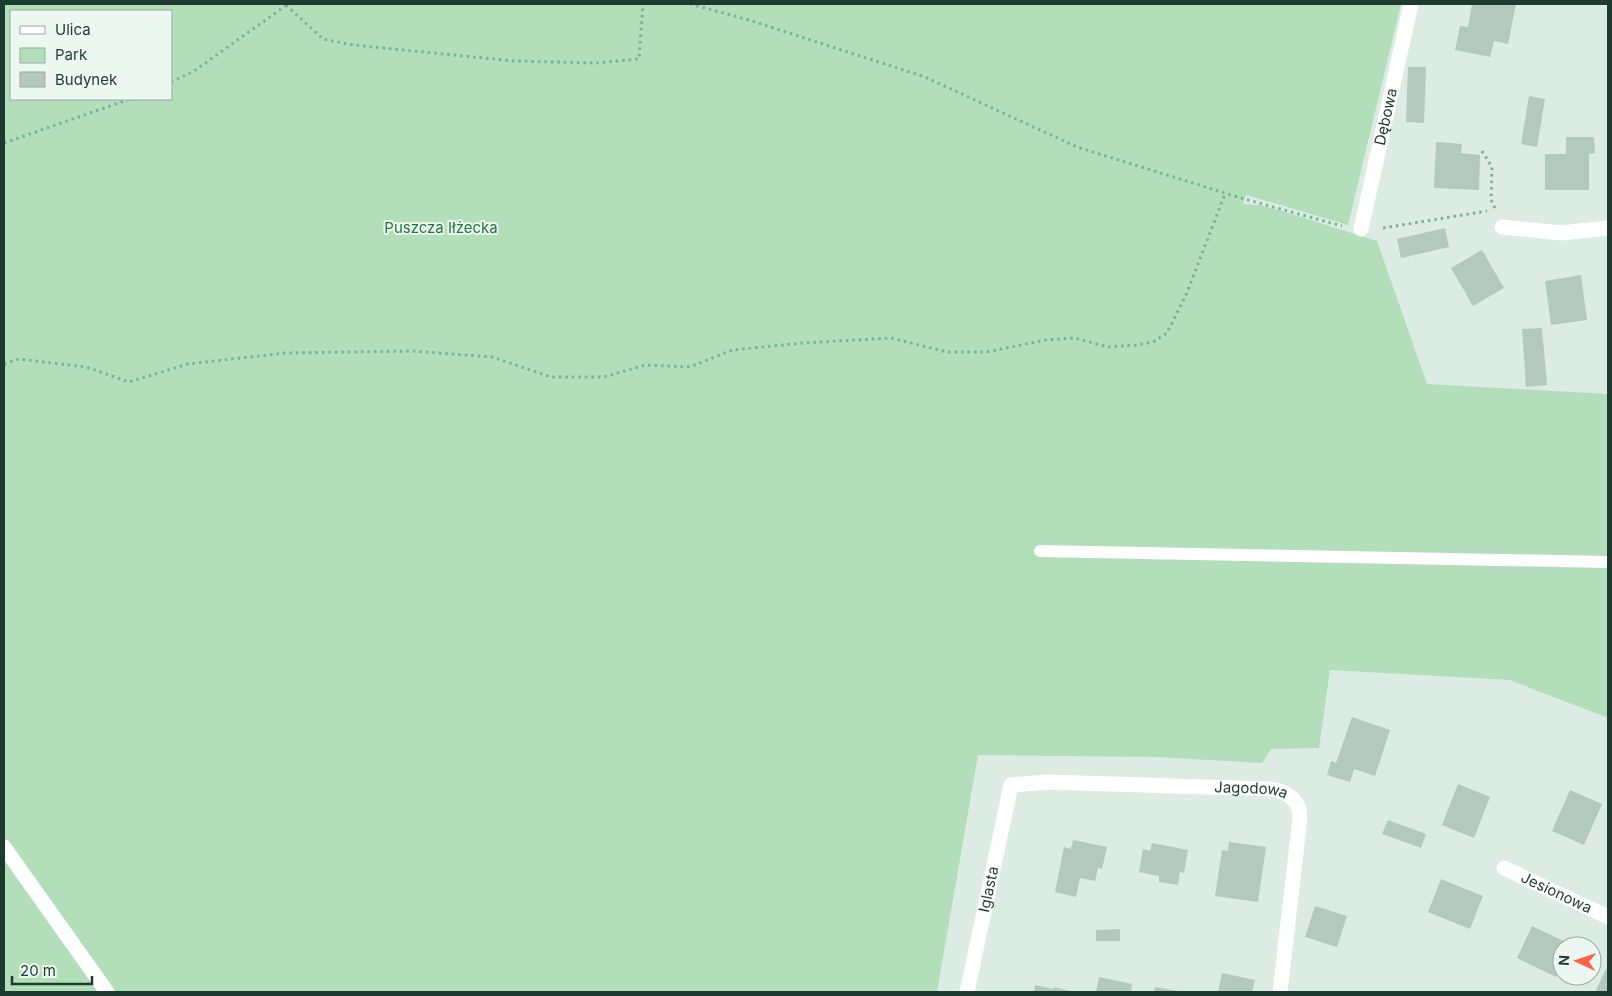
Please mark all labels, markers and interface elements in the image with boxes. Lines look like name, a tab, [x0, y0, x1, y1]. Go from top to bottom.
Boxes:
legend	[10, 10, 172, 100]
text: Ulica	[55, 20, 91, 39]
text: Park	[55, 45, 88, 64]
text: Budynek	[55, 70, 118, 89]
street label: Dębowa	[1370, 86, 1401, 147]
park label: Puszcza Iłżecka	[384, 218, 498, 237]
street label: Jagodowa	[1214, 777, 1291, 803]
street label: Iglasta	[974, 864, 1002, 914]
street label: Jesionowa	[1518, 867, 1595, 917]
north arrow	[1552, 936, 1602, 986]
scale bar	[12, 954, 92, 986]
text: N	[1555, 955, 1572, 966]
text: 20 m	[20, 961, 56, 980]

